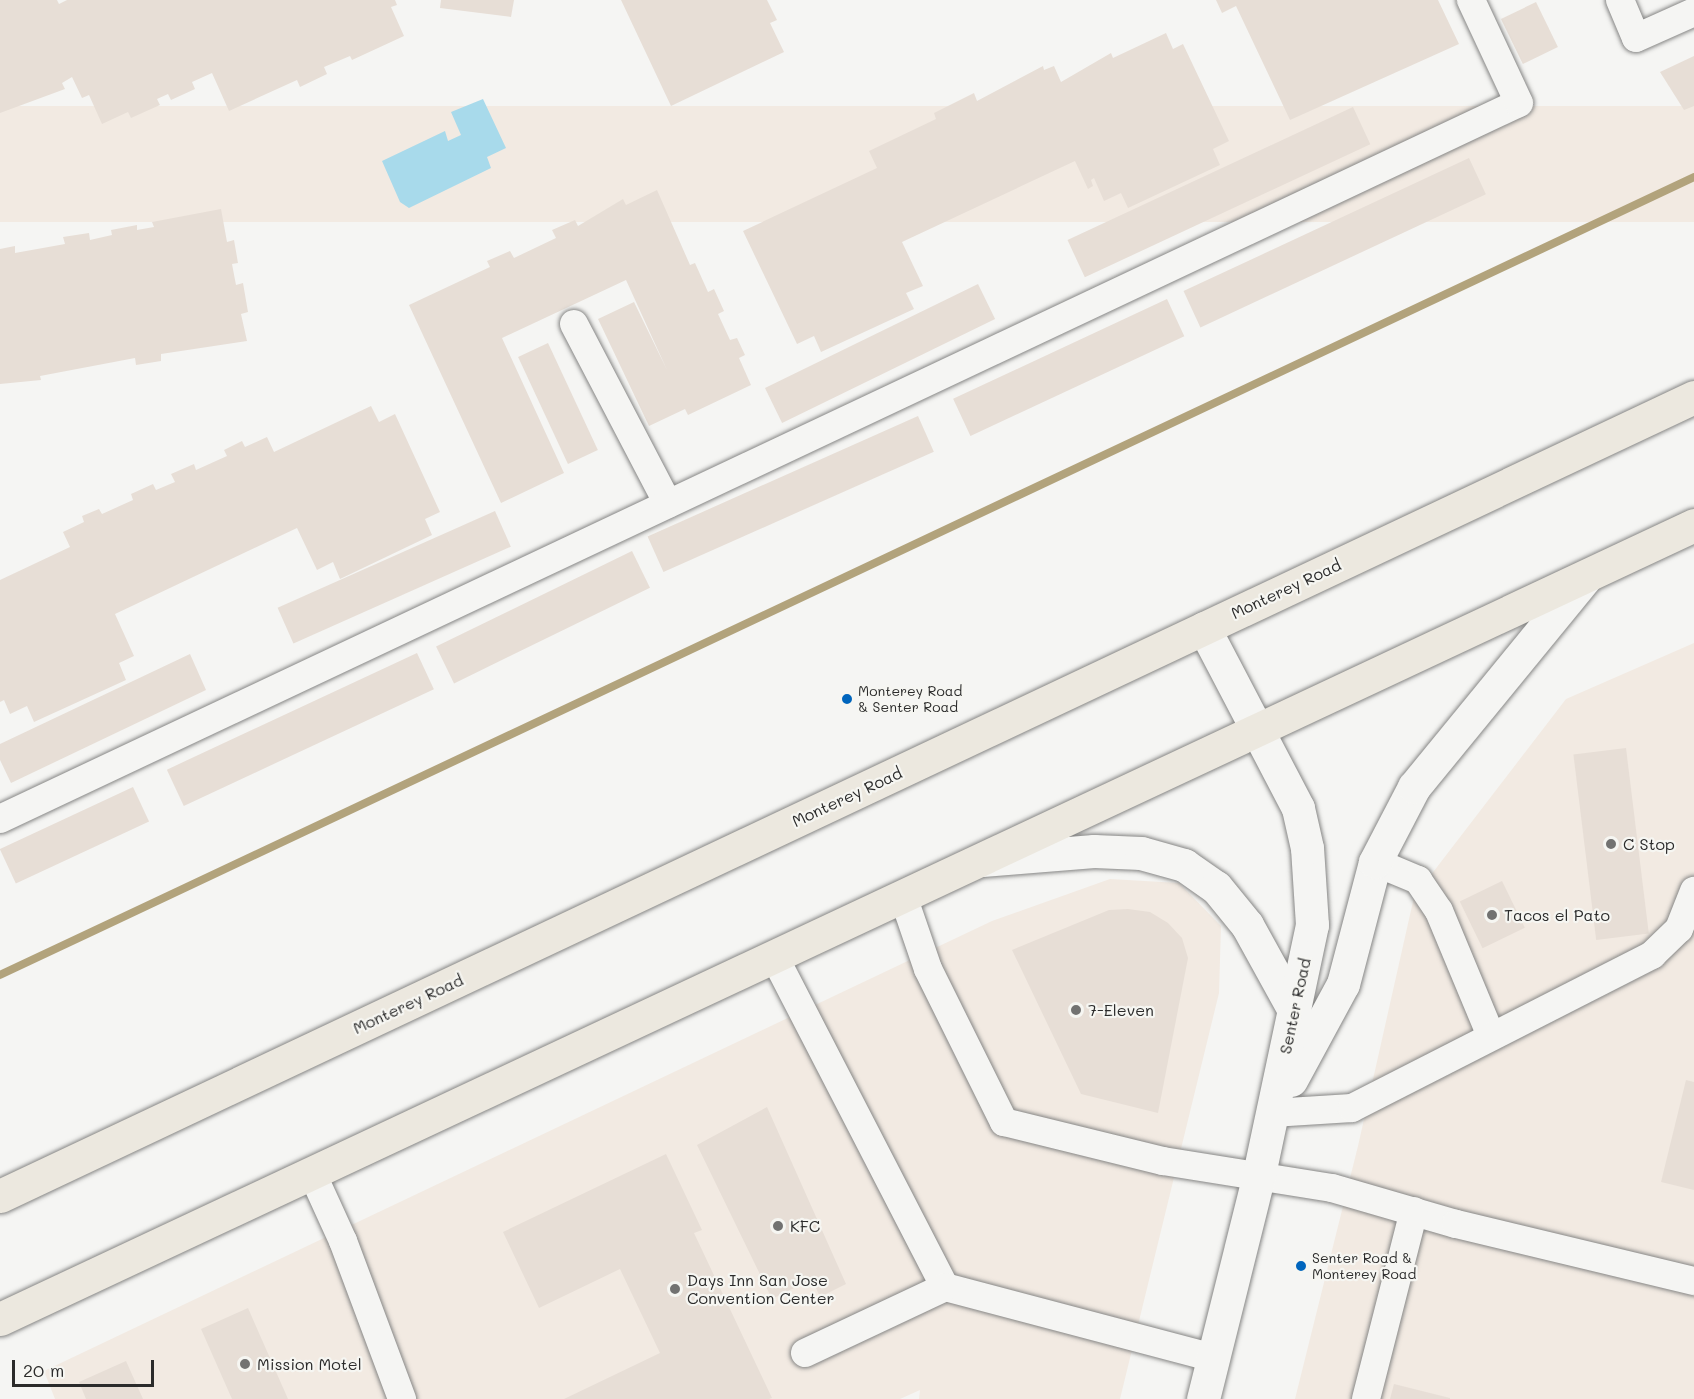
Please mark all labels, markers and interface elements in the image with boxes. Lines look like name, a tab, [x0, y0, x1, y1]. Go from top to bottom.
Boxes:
street label: Monterey Road	[1228, 555, 1344, 623]
place label: Monterey Road & Senter Road	[858, 683, 962, 716]
marker: Monterey Road & Senter Road	[841, 693, 853, 705]
street label: Monterey Road	[789, 763, 905, 831]
place label: C Stop	[1623, 834, 1675, 854]
marker: C Stop	[1604, 837, 1618, 851]
place label: Tacos el Pato	[1504, 905, 1610, 925]
marker: Tacos el Pato	[1485, 908, 1499, 922]
street label: Senter Road	[1275, 956, 1315, 1056]
street label: Monterey Road	[350, 970, 466, 1038]
place label: 7-Eleven	[1088, 1000, 1154, 1020]
marker: 7-Eleven	[1069, 1003, 1083, 1017]
place label: KFC	[790, 1216, 820, 1236]
marker: KFC	[771, 1219, 785, 1233]
place label: Senter Road & Monterey Road	[1312, 1250, 1416, 1282]
marker: Senter Road & Monterey Road	[1295, 1260, 1307, 1272]
place label: Days Inn San Jose Convention Center	[687, 1270, 835, 1308]
marker: Days Inn San Jose Convention Center	[668, 1282, 682, 1296]
scale bar	[15, 1348, 158, 1386]
place label: Mission Motel	[257, 1354, 362, 1374]
marker: Mission Motel	[238, 1357, 252, 1371]
text: 20 m	[23, 1358, 64, 1382]

